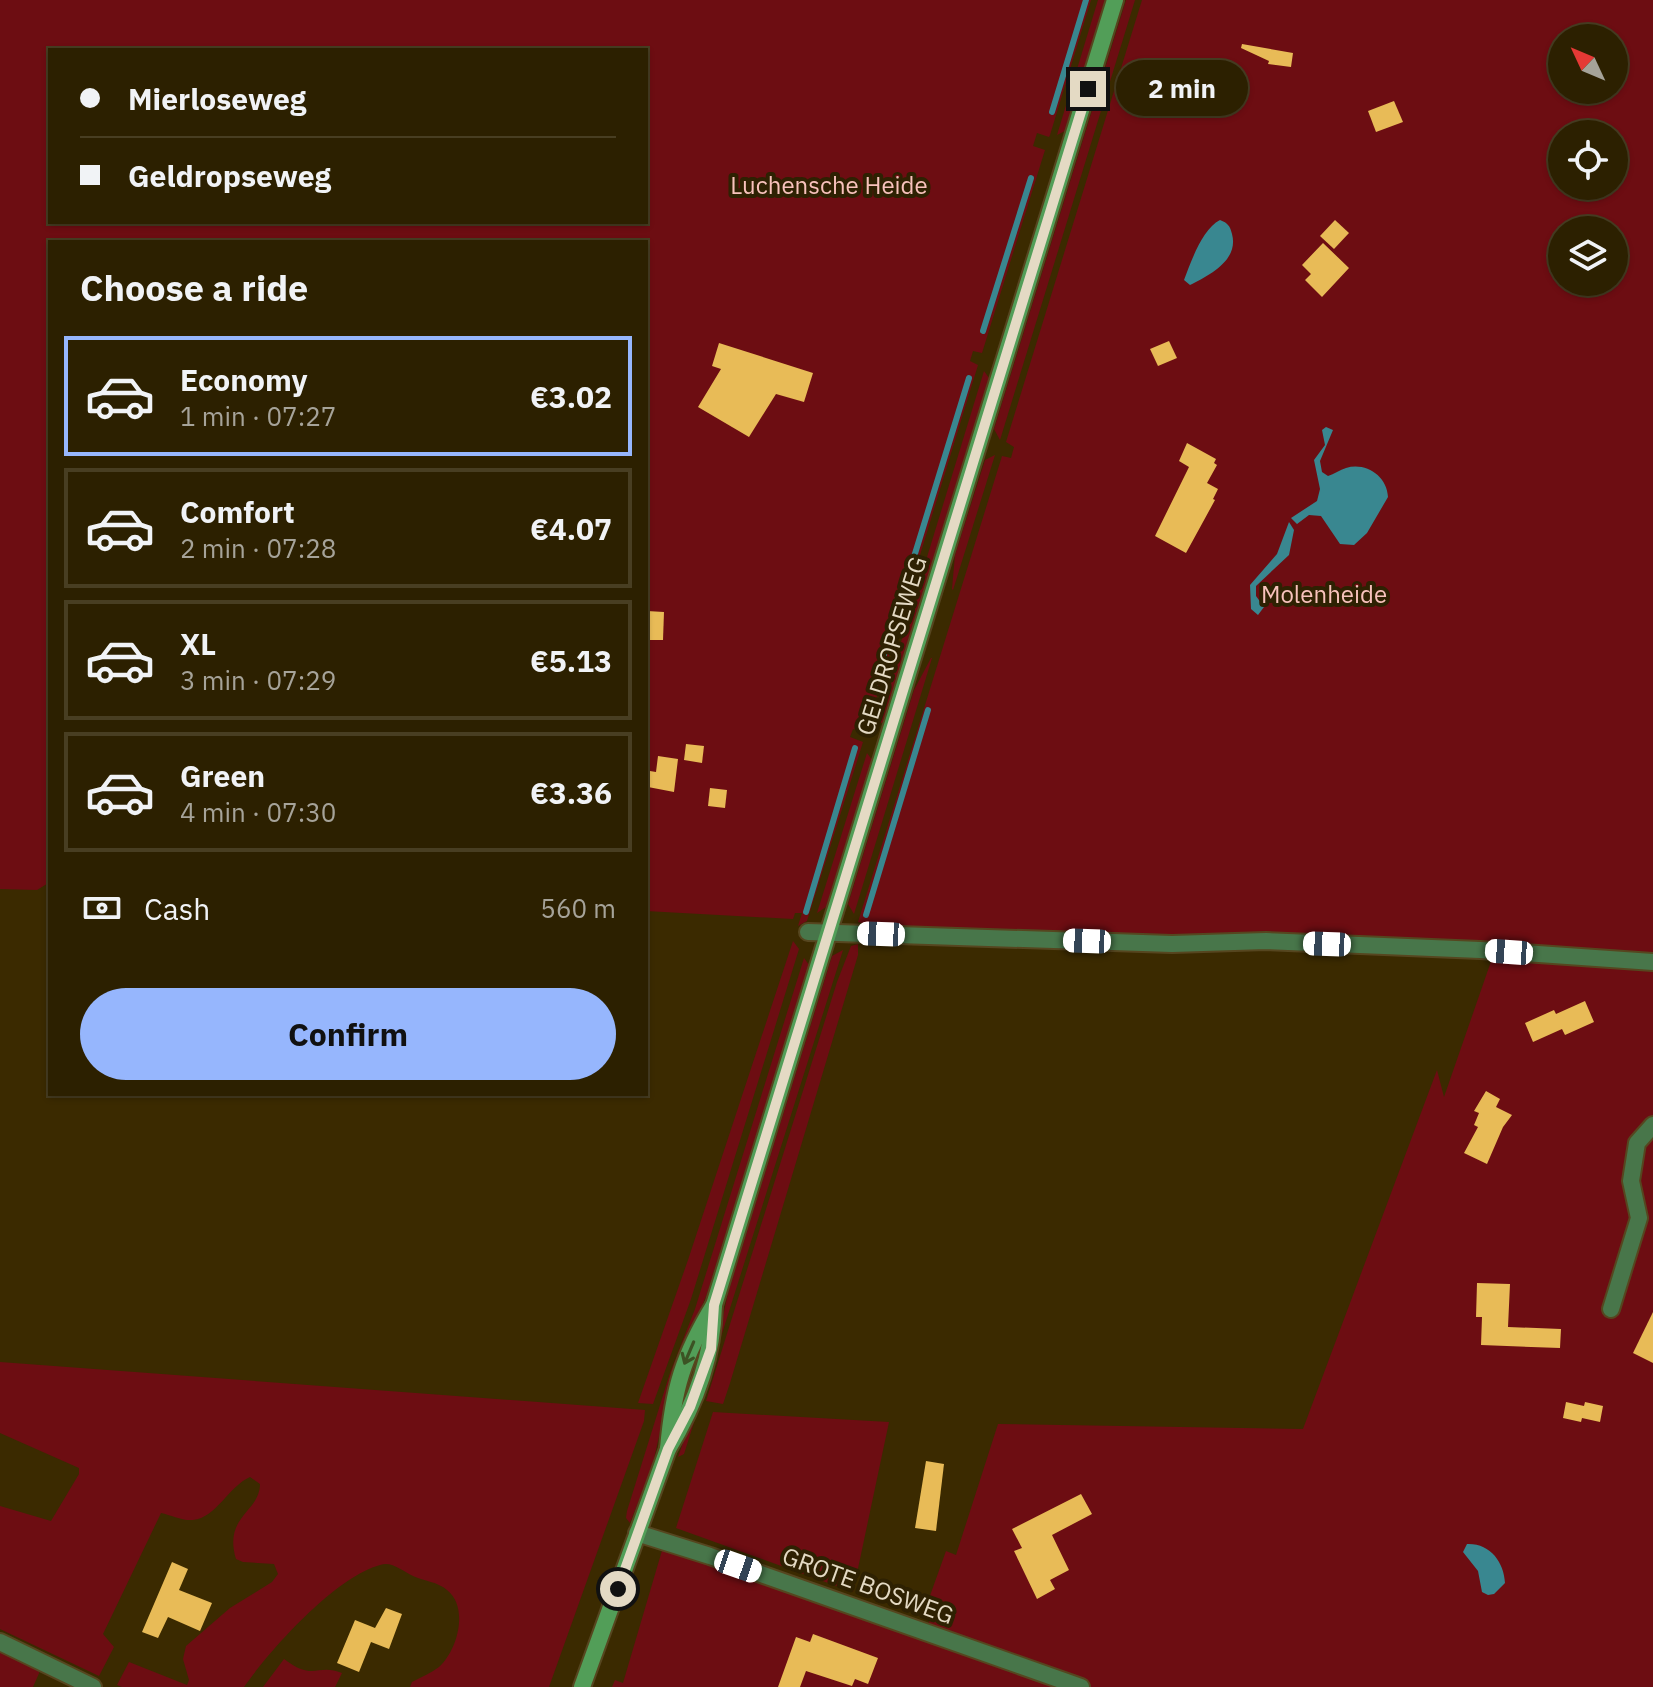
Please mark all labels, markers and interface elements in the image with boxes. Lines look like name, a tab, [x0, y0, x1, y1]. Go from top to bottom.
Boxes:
north arrow	[1548, 24, 1628, 104]
map controls	[1548, 24, 1628, 296]
callout: 2 min	[1116, 61, 1248, 117]
route end	[1070, 71, 1106, 107]
text: 2 min	[1148, 71, 1216, 105]
text: Mierloseweg	[128, 79, 306, 118]
button: locate	[1548, 120, 1628, 200]
text: Geldropseweg	[128, 156, 331, 195]
park label: Luchensche Heide	[730, 169, 928, 201]
button: layers	[1548, 216, 1628, 296]
text: Choose a ride	[80, 264, 308, 311]
icon: car	[84, 360, 156, 432]
text: Economy	[180, 360, 308, 399]
text: €3.02	[530, 377, 612, 416]
text: 1 min · 07:27	[180, 399, 336, 433]
icon: car	[84, 492, 156, 564]
text: Comfort	[180, 492, 295, 531]
text: €4.07	[530, 509, 612, 548]
text: 2 min · 07:28	[180, 531, 336, 565]
street label: GELDROPSEWEG	[849, 552, 933, 739]
park label: Molenheide	[1261, 578, 1387, 610]
icon: car	[84, 624, 156, 696]
text: XL	[180, 624, 216, 663]
text: €5.13	[530, 641, 612, 680]
text: 3 min · 07:29	[180, 663, 336, 697]
icon: car	[84, 756, 156, 828]
text: Green	[180, 756, 265, 795]
text: €3.36	[530, 773, 612, 812]
text: 4 min · 07:30	[180, 795, 336, 829]
icon: cash	[80, 886, 124, 930]
text: Cash	[144, 889, 210, 928]
text: 560 m	[540, 891, 616, 925]
car	[857, 921, 905, 947]
car	[1063, 928, 1111, 954]
car	[1303, 931, 1351, 957]
car	[1484, 938, 1534, 966]
button: Confirm	[80, 988, 616, 1080]
one-way arrow	[681, 1340, 696, 1365]
street label: GROTE BOSWEG	[778, 1539, 959, 1631]
car	[711, 1547, 765, 1585]
route start	[600, 1571, 636, 1607]

